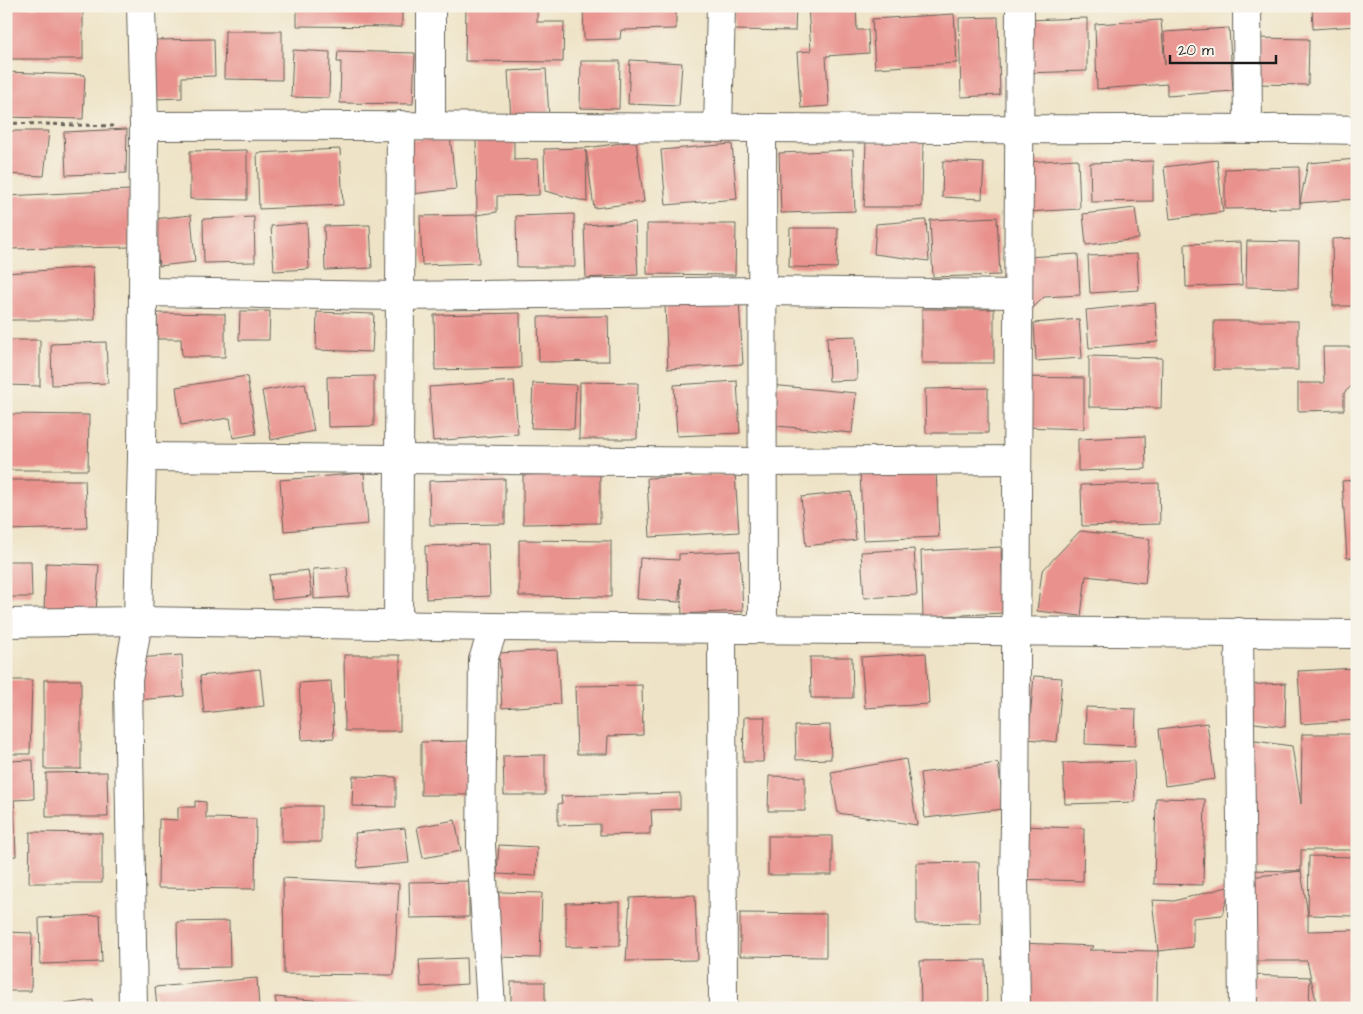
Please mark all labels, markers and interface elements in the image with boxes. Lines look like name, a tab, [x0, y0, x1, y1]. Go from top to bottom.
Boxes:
scale bar	[1170, 32, 1277, 64]
text: 20 m	[1178, 40, 1214, 61]

